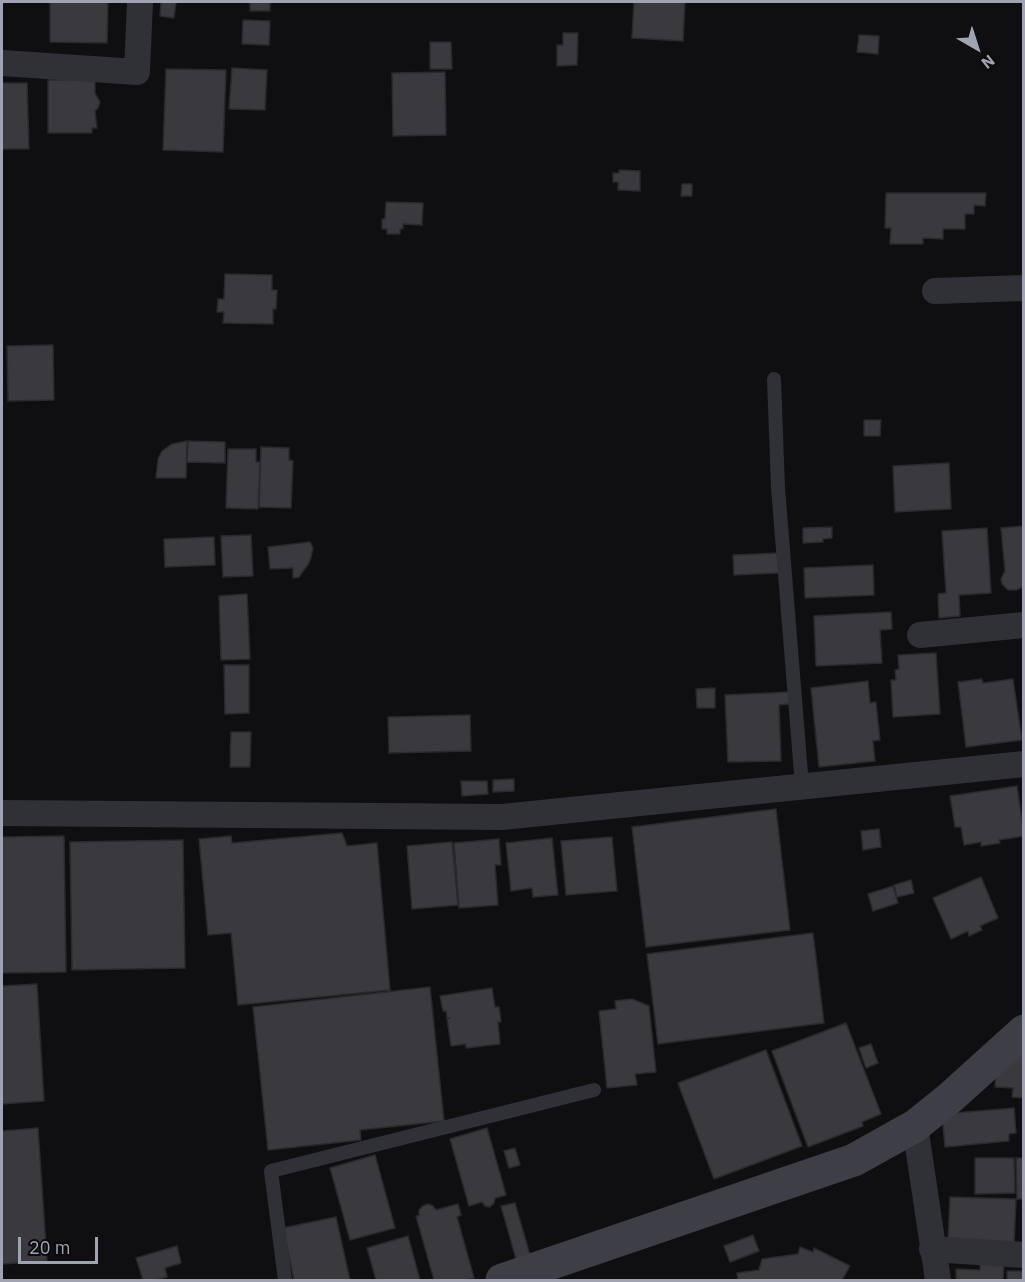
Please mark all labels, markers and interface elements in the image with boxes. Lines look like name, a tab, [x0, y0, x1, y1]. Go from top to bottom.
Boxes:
north arrow	[947, 18, 1007, 78]
text: N	[978, 51, 999, 73]
scale bar	[21, 1225, 100, 1263]
text: 20 m	[29, 1236, 71, 1259]

